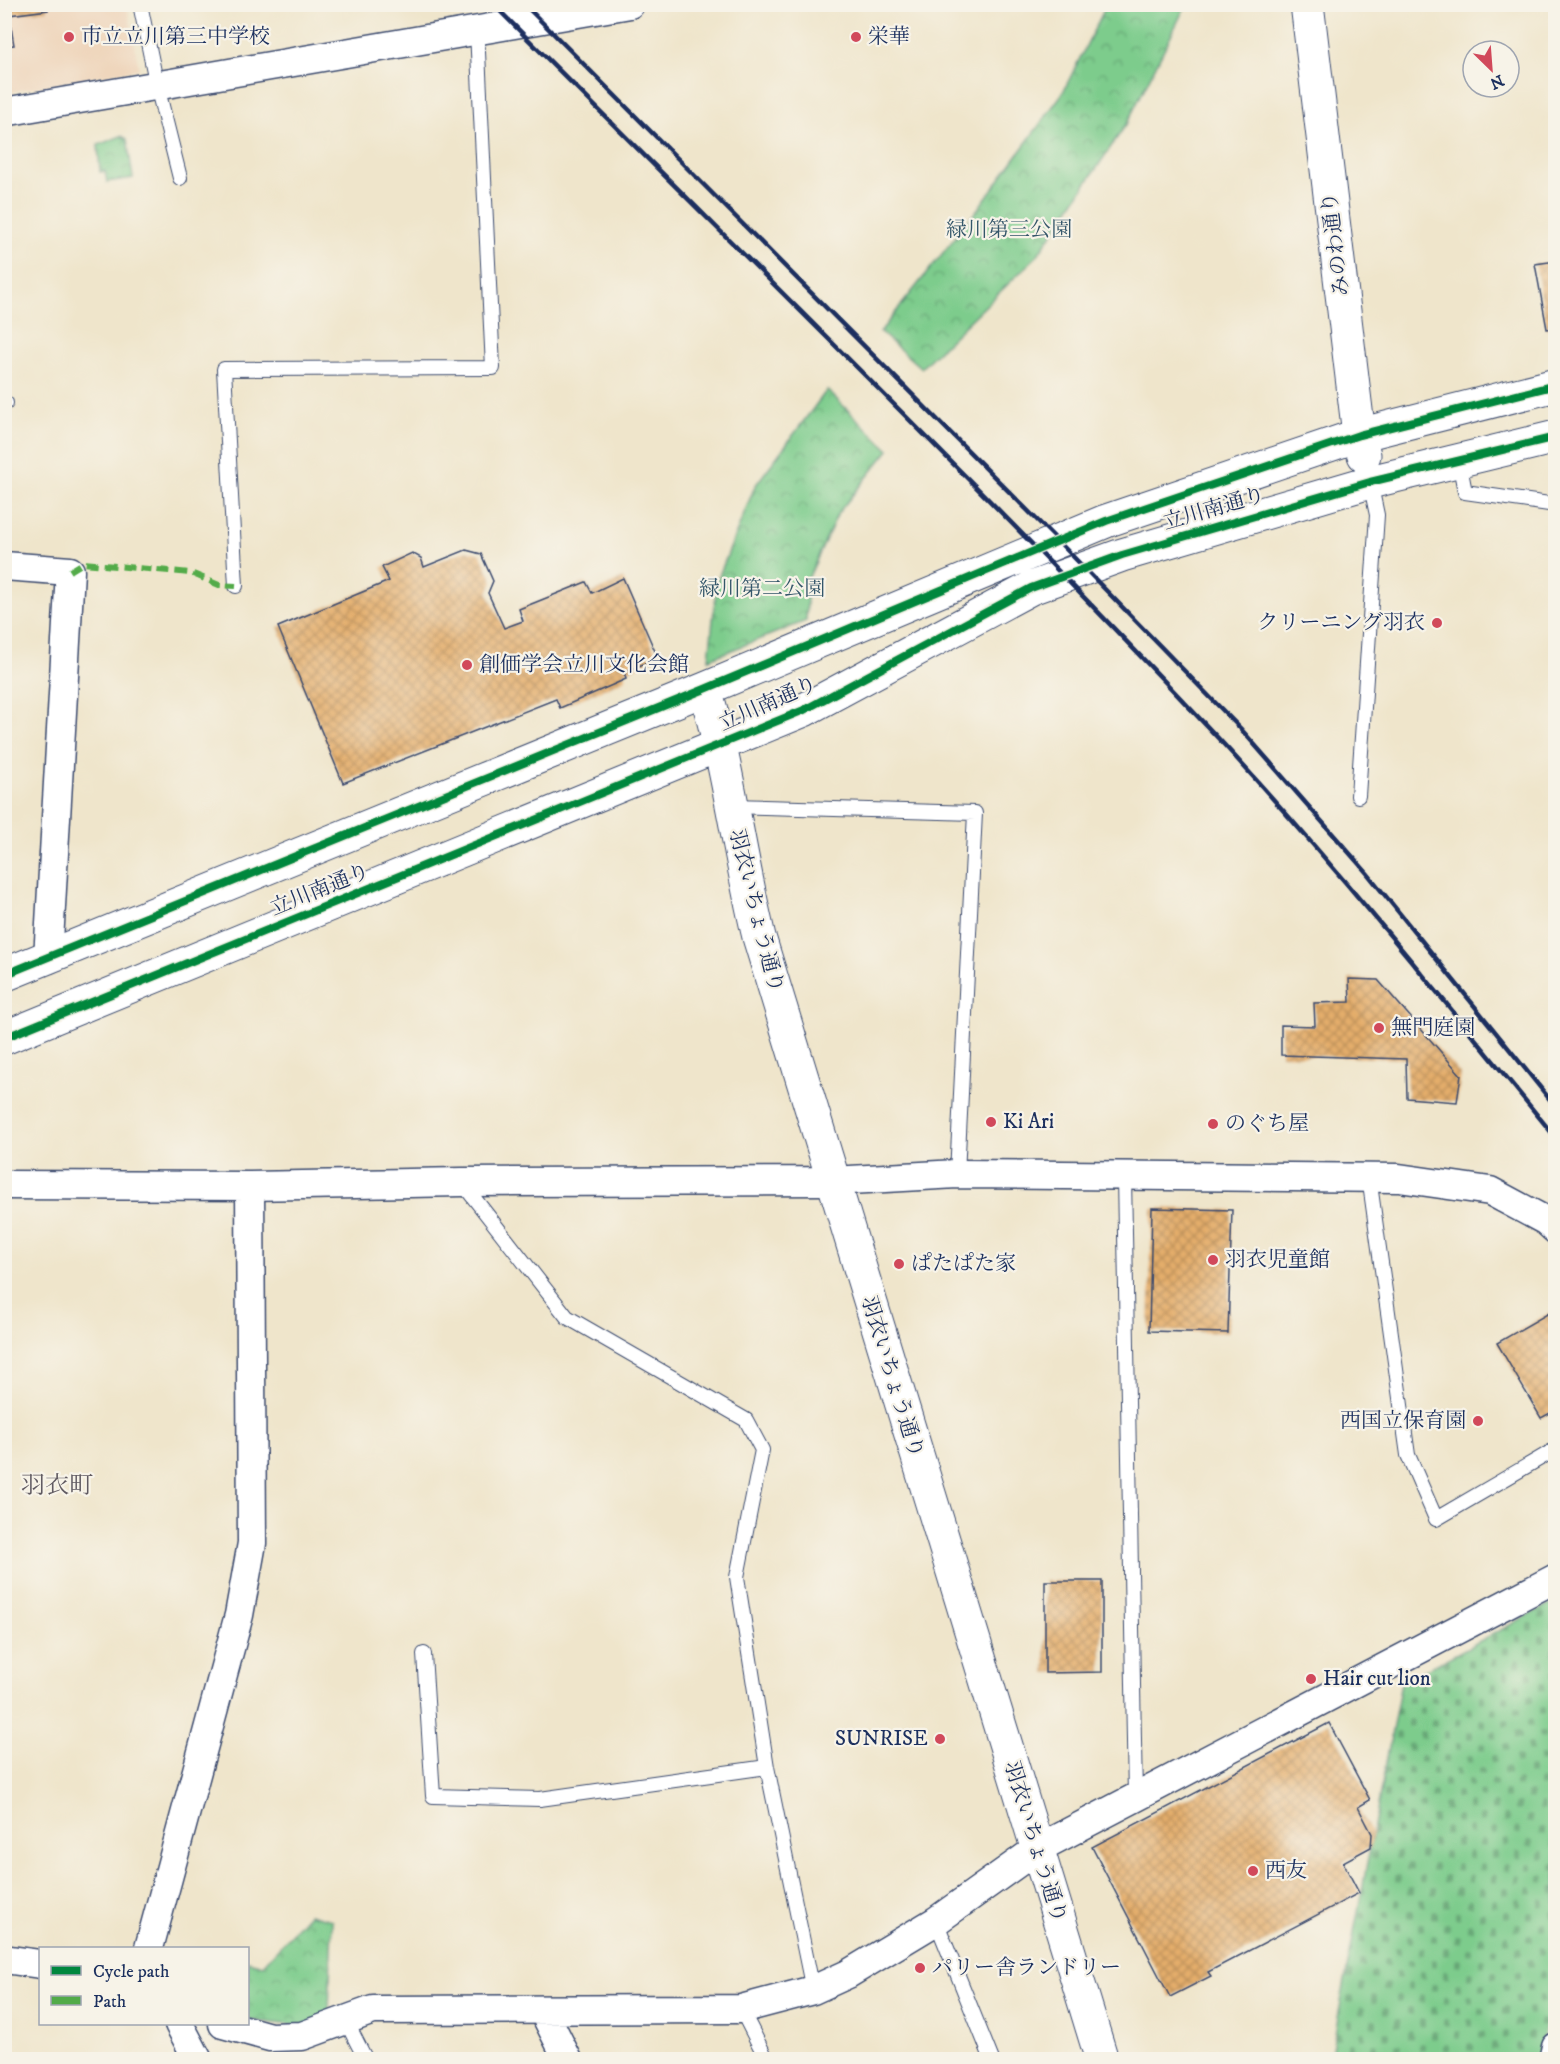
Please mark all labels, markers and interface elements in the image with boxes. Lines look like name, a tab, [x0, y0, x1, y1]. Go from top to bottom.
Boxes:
place label: 市立立川第三中学校	[81, 24, 270, 50]
place label: 栄華	[868, 24, 910, 50]
marker: 市立立川第三中学校	[62, 30, 76, 44]
marker: 栄華	[849, 30, 863, 44]
north arrow	[1461, 39, 1521, 99]
text: N	[1487, 70, 1507, 94]
street label: みのわ通り	[1317, 190, 1355, 298]
park label: 緑川第三公園	[946, 217, 1072, 243]
street label: 立川南通り	[1160, 482, 1268, 536]
park label: 緑川第二公園	[699, 576, 825, 602]
place label: クリーニング羽衣	[1257, 610, 1425, 636]
marker: クリーニング羽衣	[1430, 616, 1444, 630]
place label: 創価学会立川文化会館	[479, 652, 689, 678]
marker: 創価学会立川文化会館	[460, 658, 474, 672]
street label: 立川南通り	[715, 671, 821, 737]
street label: 羽衣いちょう通り	[723, 826, 789, 996]
street label: 立川南通り	[266, 858, 374, 922]
place label: 無門庭園	[1391, 1015, 1475, 1041]
marker: 無門庭園	[1372, 1021, 1386, 1035]
place label: Ki Ari	[1003, 1109, 1054, 1135]
place label: のぐち屋	[1225, 1111, 1309, 1137]
marker: Ki Ari	[984, 1115, 998, 1129]
marker: のぐち屋	[1206, 1117, 1220, 1131]
place label: 羽衣児童館	[1225, 1247, 1330, 1273]
place label: ぱたぱた家	[911, 1251, 1016, 1277]
marker: 羽衣児童館	[1206, 1253, 1220, 1267]
marker: ぱたぱた家	[892, 1257, 906, 1271]
street label: 羽衣いちょう通り	[855, 1293, 929, 1461]
place label: 西国立保育園	[1340, 1408, 1466, 1434]
marker: 西国立保育園	[1471, 1414, 1485, 1428]
district label: 羽衣町	[21, 1471, 93, 1501]
place label: Hair cut lion	[1323, 1666, 1431, 1692]
marker: Hair cut lion	[1304, 1672, 1318, 1686]
place label: SUNRISE	[835, 1726, 928, 1752]
marker: SUNRISE	[933, 1732, 947, 1746]
street label: 羽衣いちょう通り	[998, 1758, 1072, 1926]
place label: 西友	[1265, 1858, 1307, 1884]
marker: 西友	[1246, 1864, 1260, 1878]
legend	[39, 1947, 249, 2025]
place label: パリー舎ランドリー	[932, 1955, 1121, 1981]
text: Cycle path	[93, 1961, 170, 1983]
marker: パリー舎ランドリー	[913, 1961, 927, 1975]
text: Path	[93, 1991, 127, 2013]

